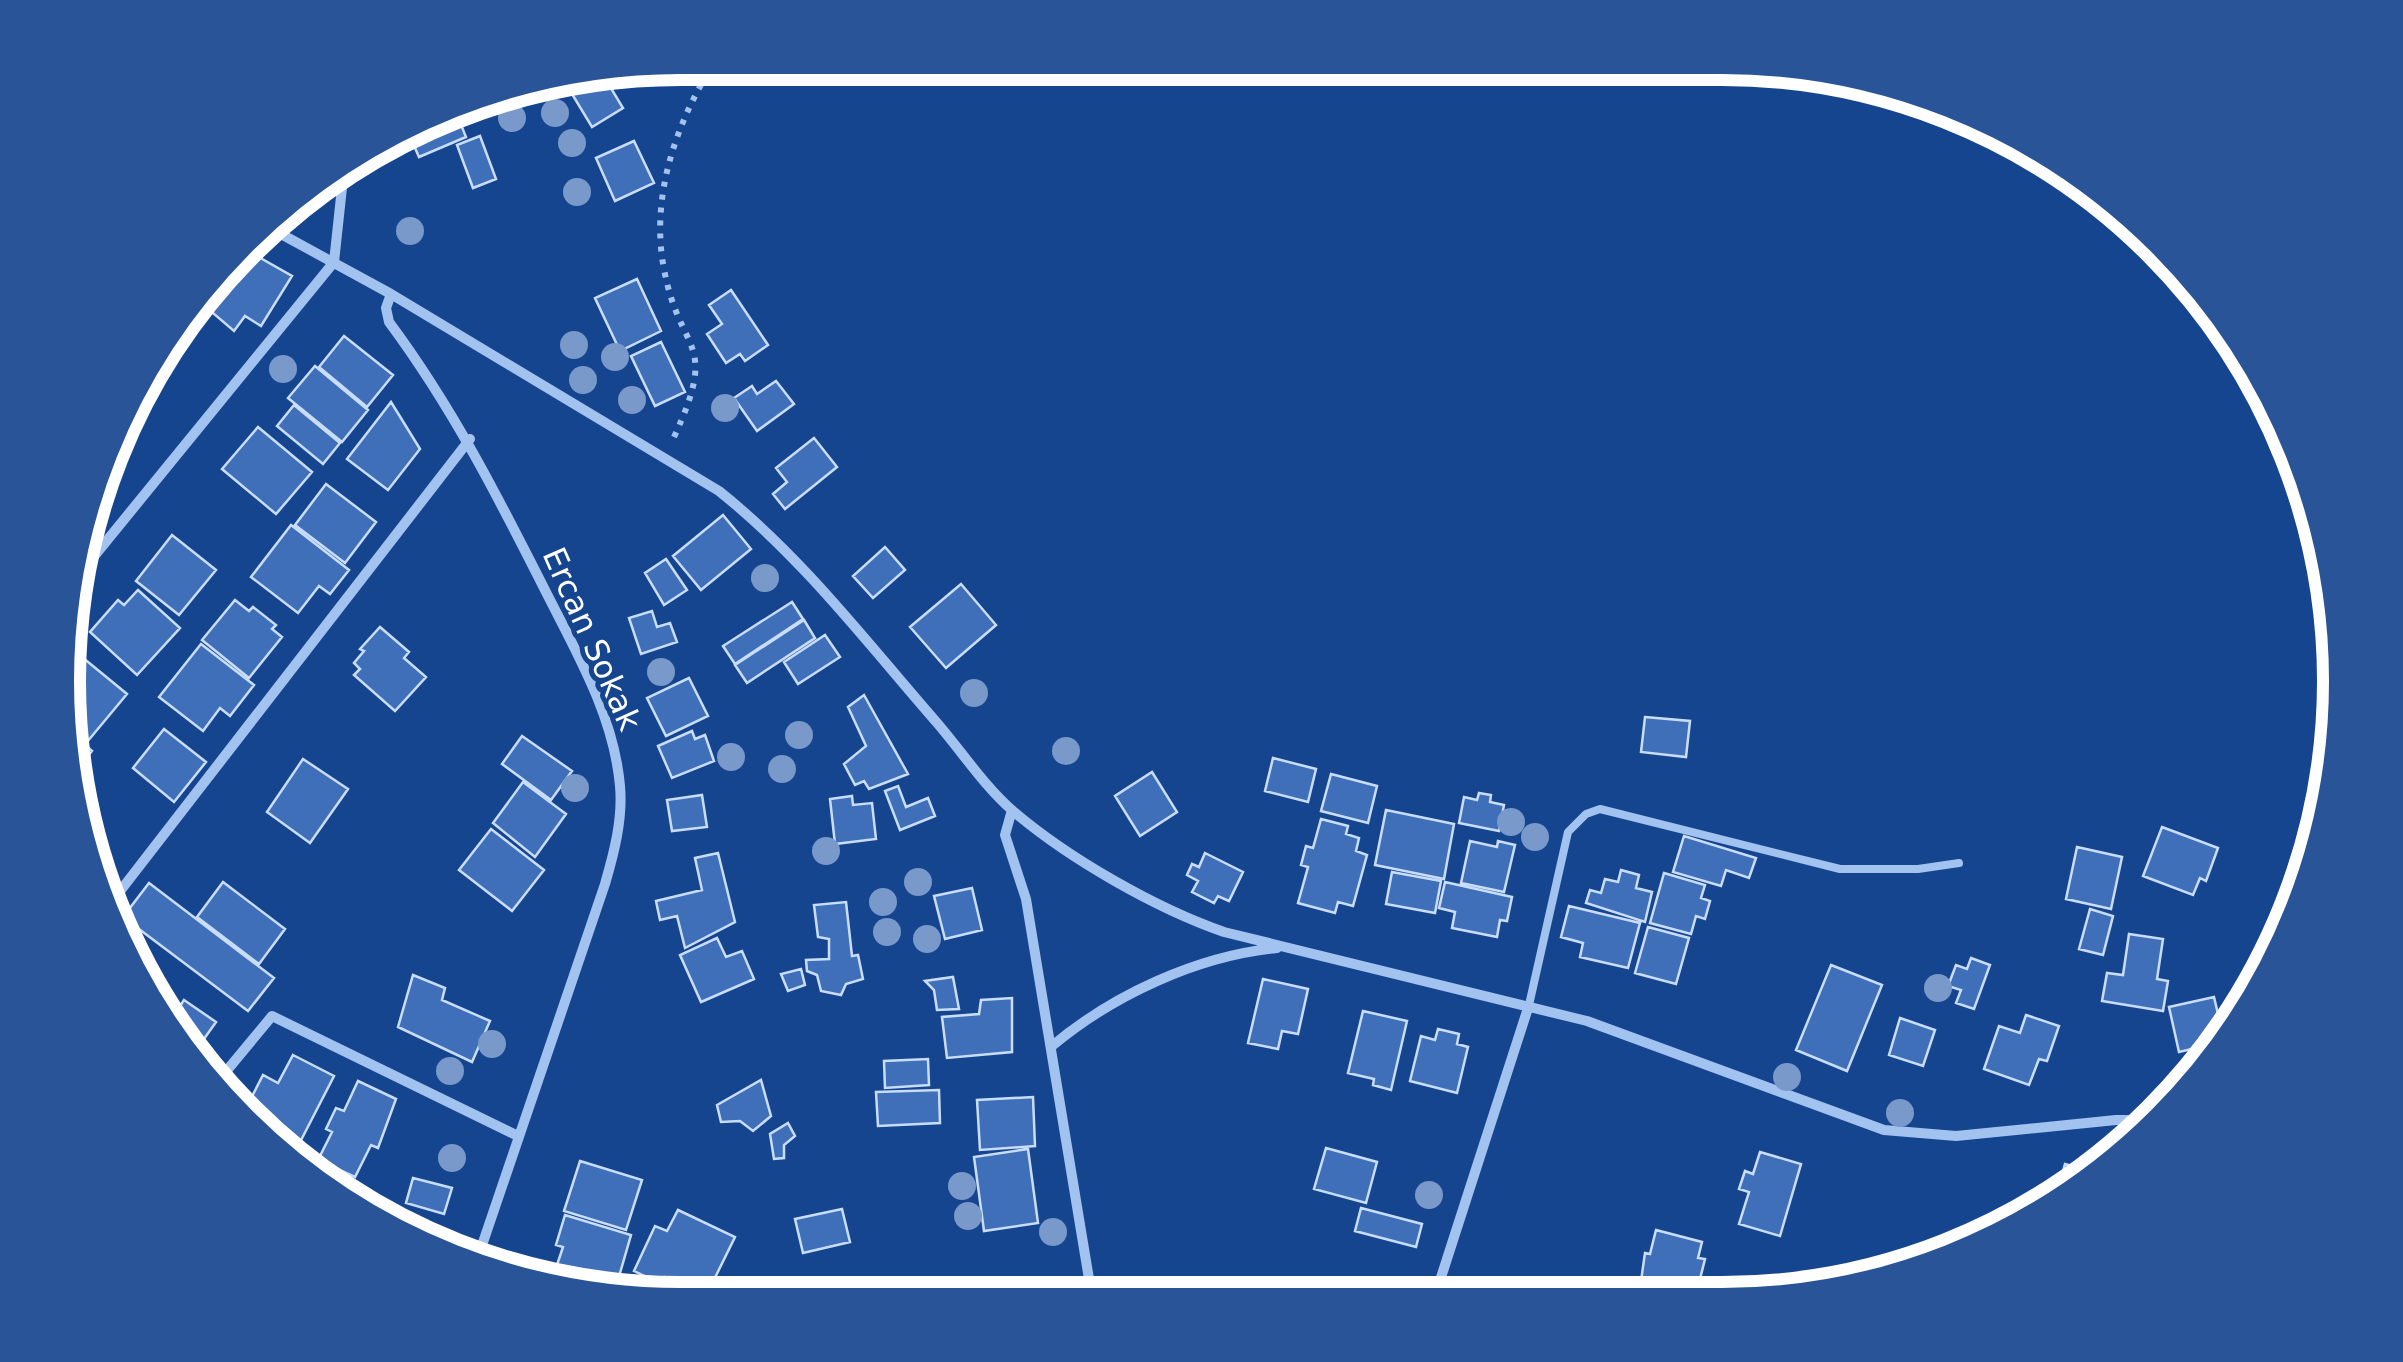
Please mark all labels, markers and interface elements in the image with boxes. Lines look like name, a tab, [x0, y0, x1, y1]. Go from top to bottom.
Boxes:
street label: Ercan Sokak	[535, 542, 649, 737]

